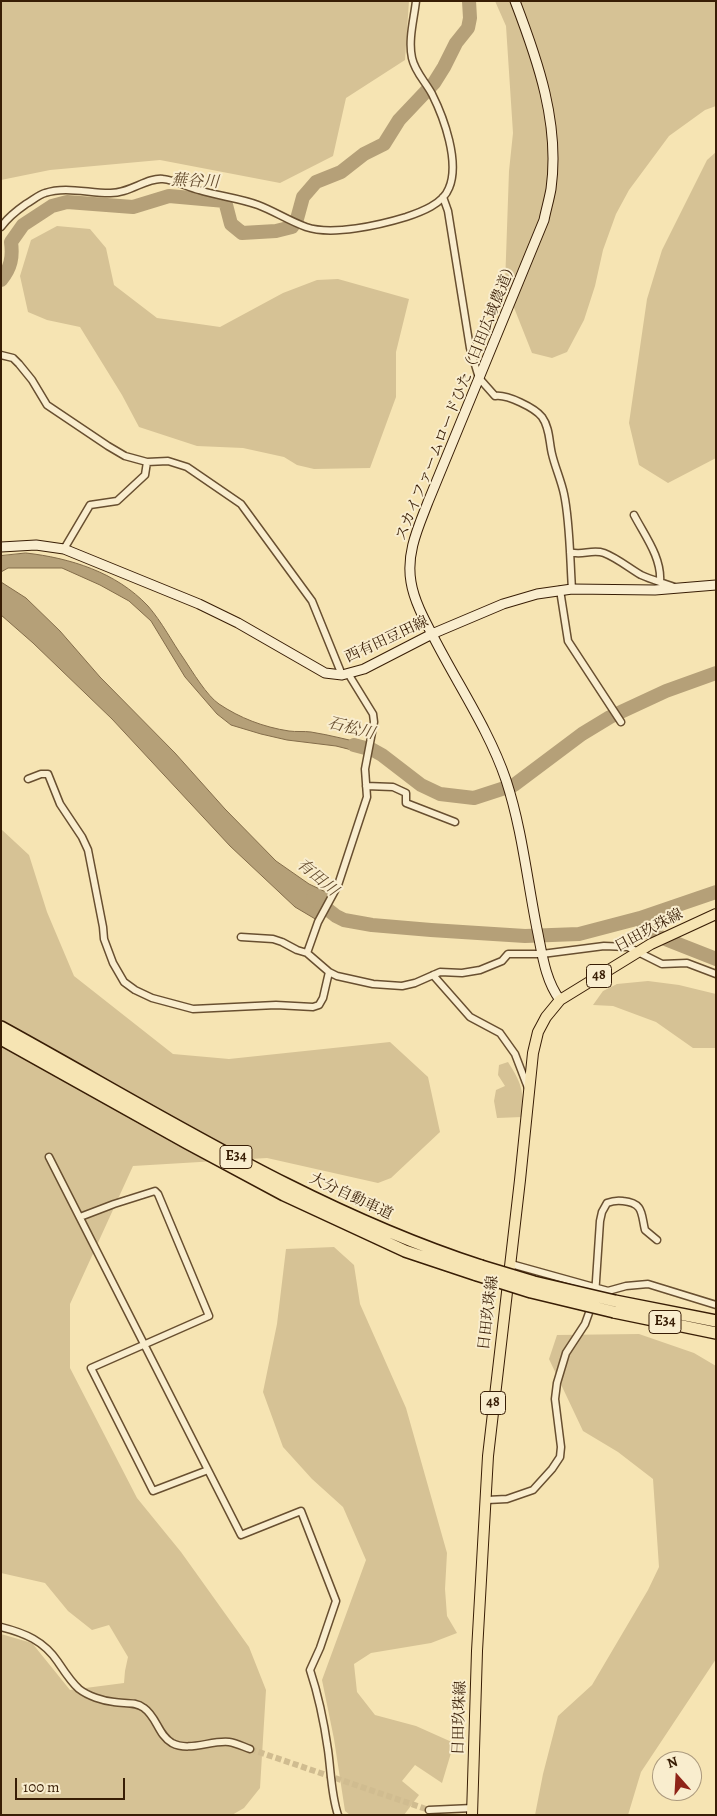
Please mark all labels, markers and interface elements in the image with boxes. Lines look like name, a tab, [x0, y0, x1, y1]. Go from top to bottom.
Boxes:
water label: 蕪谷川	[171, 171, 219, 193]
street label: スカイファームロードひた（日田広域農道）	[392, 259, 522, 543]
street label: 西有田豆田線	[342, 613, 432, 667]
water label: 石松川	[325, 714, 377, 744]
water label: 有田川	[292, 855, 342, 901]
street label: 日田玖珠線	[612, 905, 686, 957]
road number: 48	[586, 964, 612, 988]
road number: E34	[220, 1146, 252, 1168]
street label: 大分自動車道	[306, 1170, 396, 1224]
street label: 日田玖珠線	[475, 1275, 503, 1351]
road number: E34	[649, 1310, 681, 1334]
road number: 48	[480, 1392, 506, 1415]
street label: 日田玖珠線	[450, 1680, 470, 1756]
north arrow	[652, 1751, 702, 1801]
text: N	[664, 1752, 680, 1773]
scale bar	[18, 1768, 128, 1800]
text: 100 m	[23, 1777, 60, 1797]

